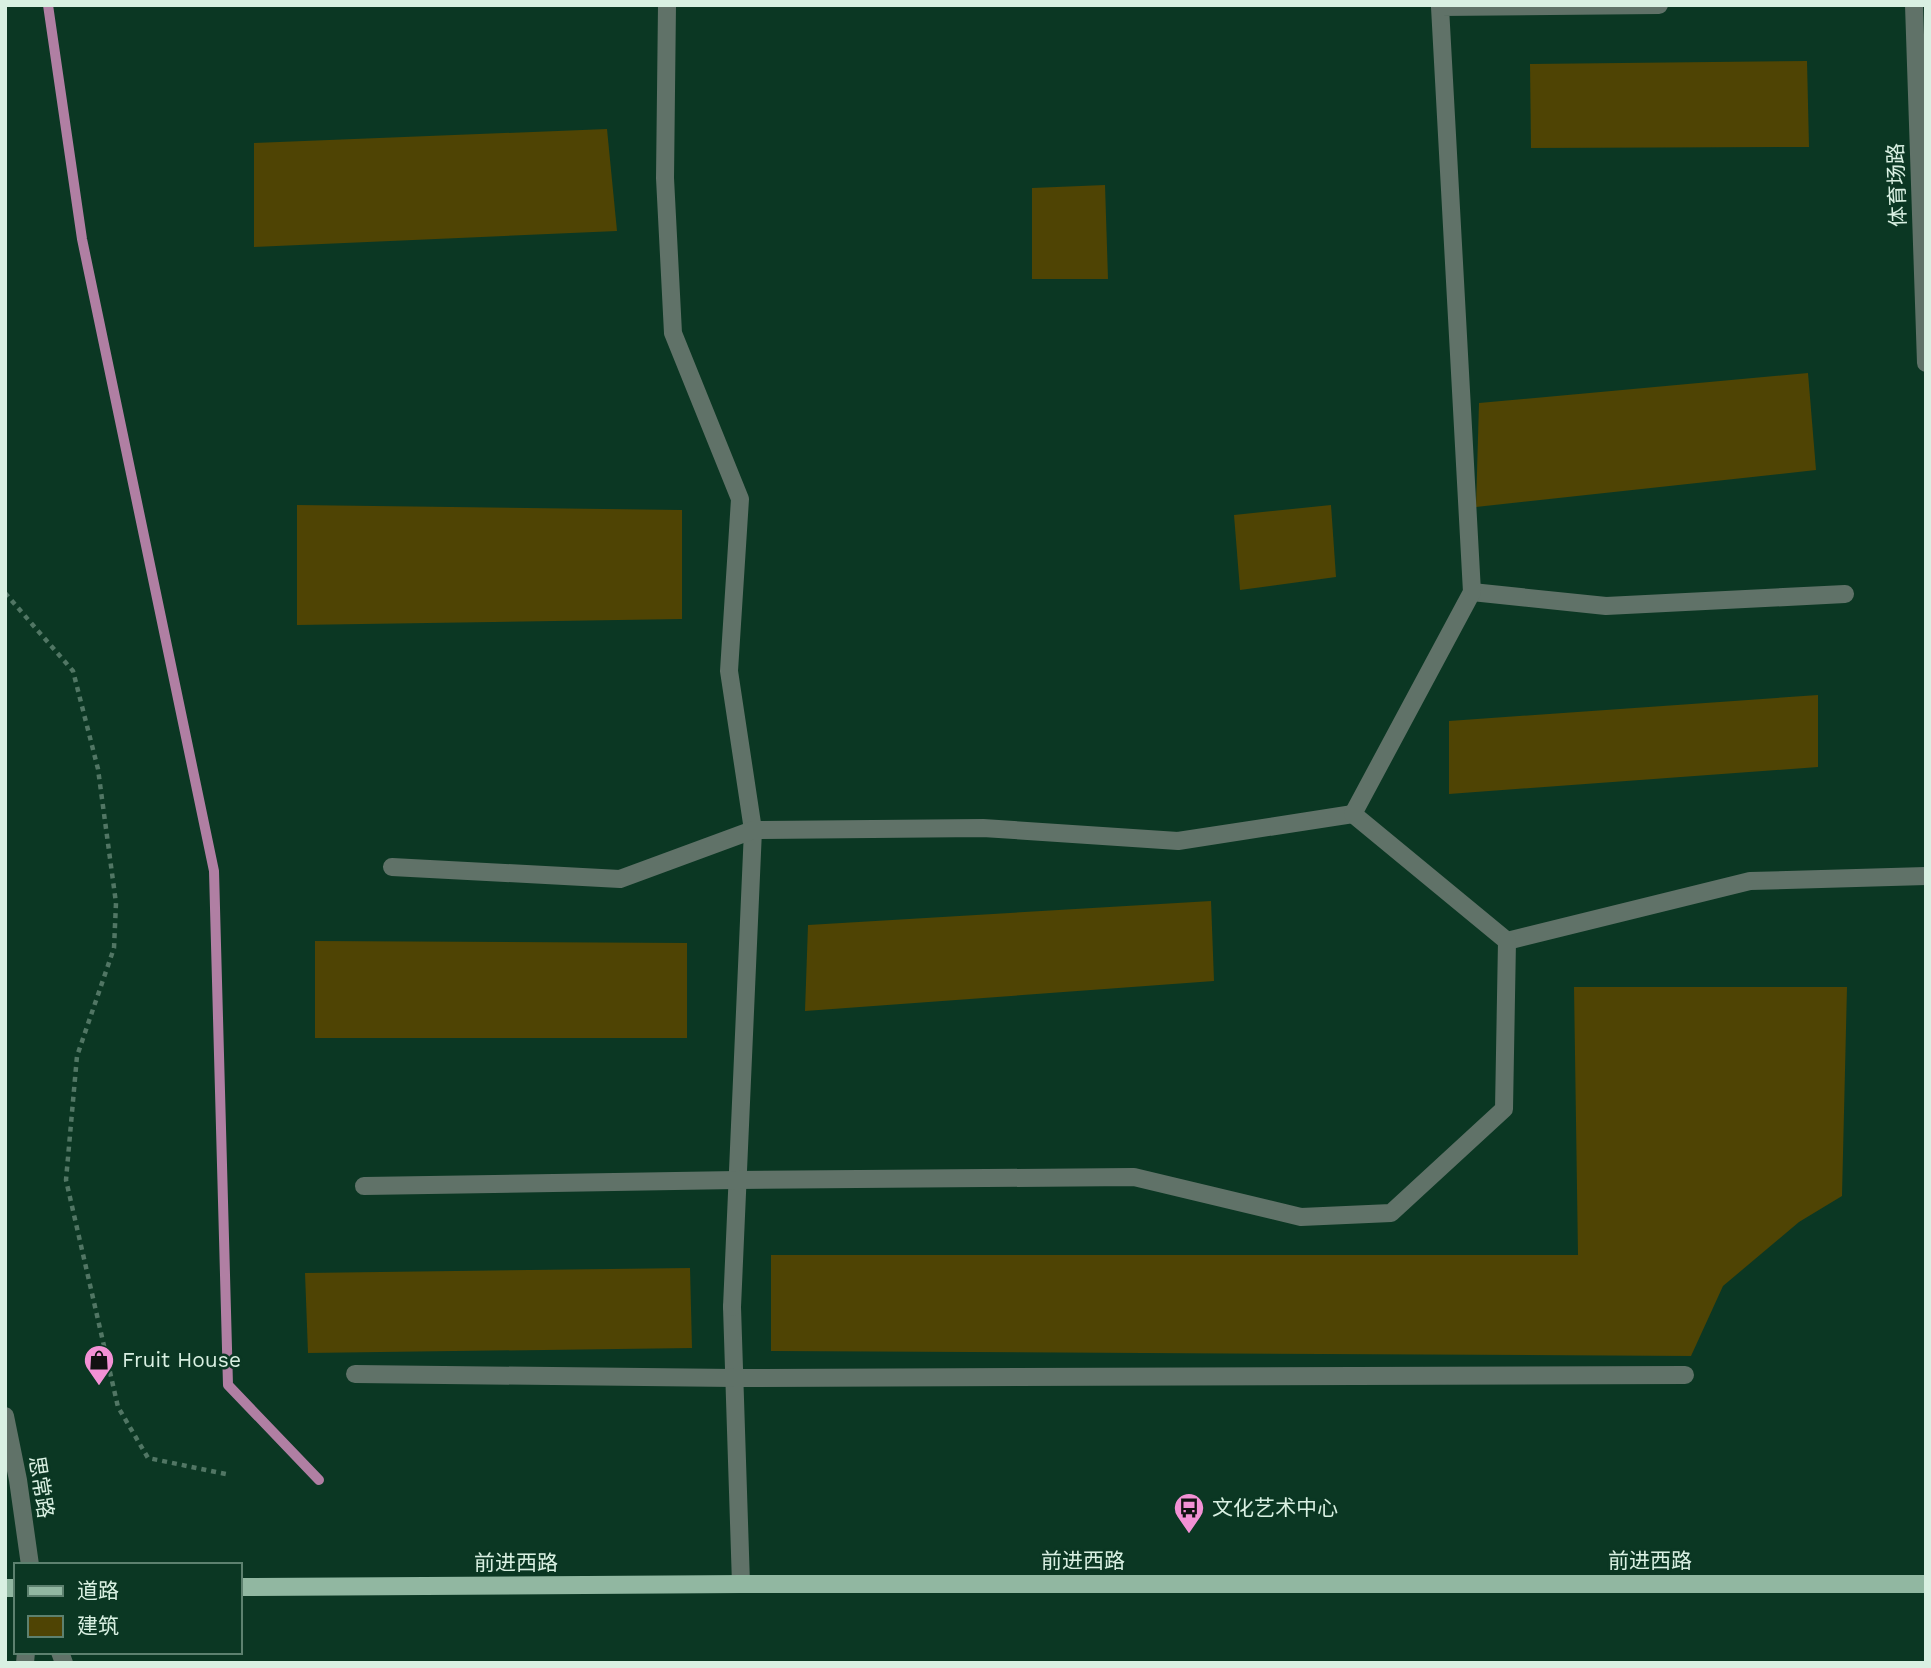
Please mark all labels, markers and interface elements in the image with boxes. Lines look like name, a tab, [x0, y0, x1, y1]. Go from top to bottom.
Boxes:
street label: 体育场路	[1883, 143, 1910, 227]
shop icon: Fruit House	[82, 1343, 116, 1387]
place label: Fruit House	[122, 1347, 241, 1372]
street label: 思常路	[24, 1454, 59, 1520]
bus stop icon: 文化艺术中心	[1172, 1491, 1206, 1535]
place label: 文化艺术中心	[1212, 1495, 1338, 1520]
street label: 前进西路	[1041, 1548, 1125, 1573]
street label: 前进西路	[1608, 1548, 1692, 1573]
street label: 前进西路	[474, 1550, 558, 1575]
legend	[14, 1563, 242, 1654]
text: 道路	[77, 1578, 119, 1603]
text: 建筑	[77, 1613, 119, 1638]

